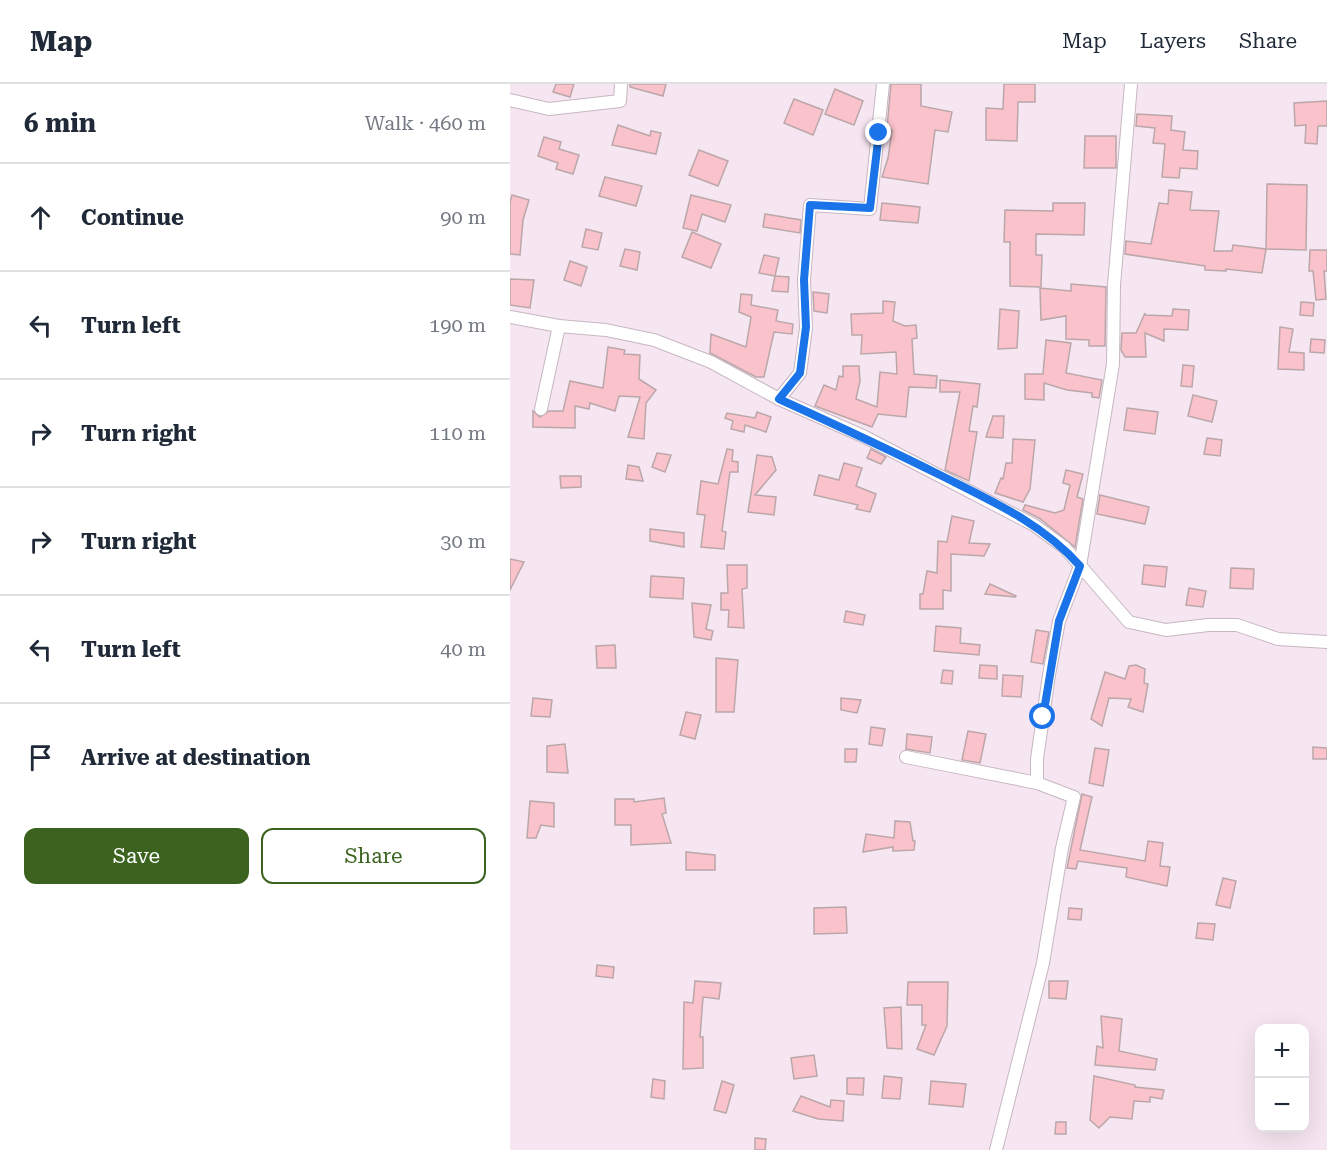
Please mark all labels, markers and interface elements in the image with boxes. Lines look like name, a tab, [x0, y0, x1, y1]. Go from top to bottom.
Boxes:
text: Map	[30, 25, 92, 58]
text: Map	[1062, 29, 1107, 53]
text: Layers	[1140, 29, 1206, 53]
text: Share	[1239, 29, 1297, 53]
text: 6 min	[24, 108, 96, 138]
text: Walk · 460 m	[365, 111, 486, 135]
route end	[865, 119, 891, 145]
icon: ahead	[24, 201, 57, 234]
text: Continue	[81, 205, 184, 230]
text: 90 m	[440, 205, 486, 229]
icon: left	[24, 309, 57, 342]
text: Turn left	[81, 313, 181, 338]
text: 190 m	[429, 313, 486, 337]
icon: right	[24, 417, 57, 450]
text: Turn right	[81, 421, 196, 446]
text: 110 m	[429, 421, 486, 445]
icon: right	[24, 525, 57, 558]
text: Turn right	[81, 529, 196, 554]
text: 30 m	[440, 529, 486, 553]
icon: left	[24, 633, 57, 666]
text: Turn left	[81, 637, 181, 662]
text: 40 m	[440, 637, 486, 661]
route start	[1029, 703, 1055, 729]
icon: arrive	[24, 741, 57, 774]
text: Arrive at destination	[81, 745, 310, 770]
button: Save	[24, 828, 249, 884]
button: Share	[261, 828, 486, 884]
map controls	[1255, 1024, 1309, 1132]
button: +	[1255, 1024, 1309, 1078]
button: −	[1255, 1078, 1309, 1132]

